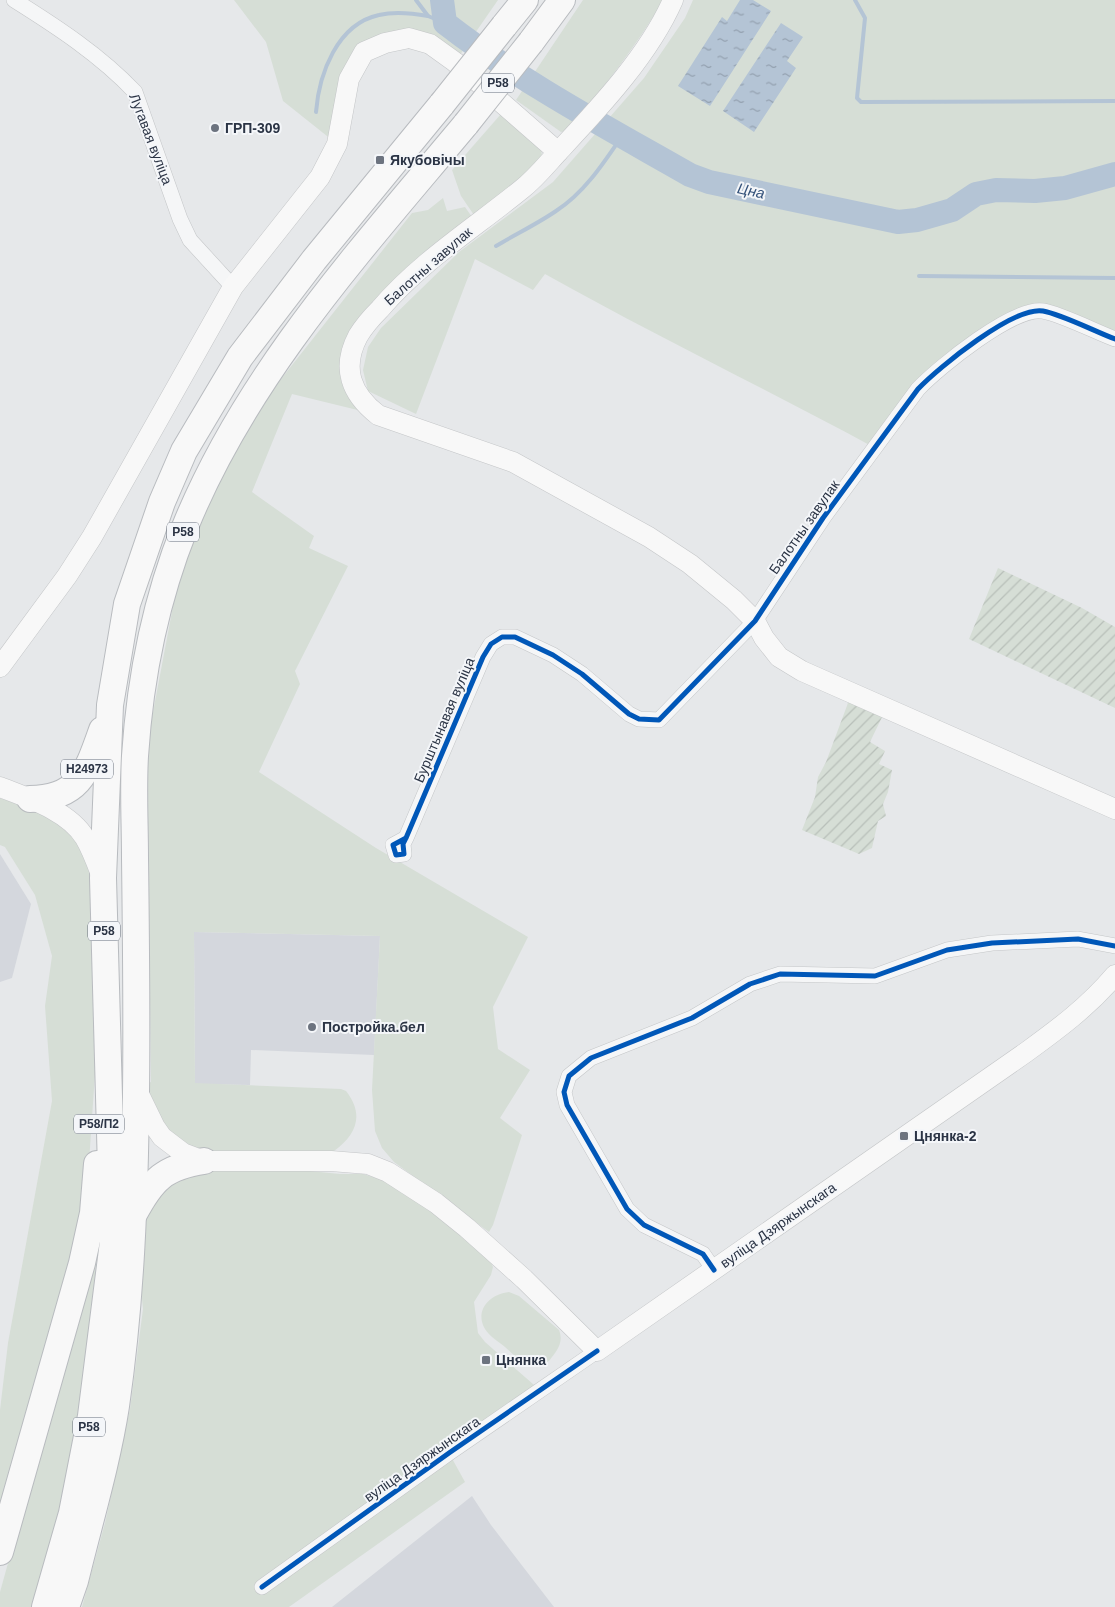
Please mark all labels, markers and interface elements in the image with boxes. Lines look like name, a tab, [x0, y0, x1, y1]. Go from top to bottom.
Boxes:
road number: Р58	[482, 74, 514, 92]
street label: Лугавая вуліца	[126, 91, 176, 187]
place label: ГРП-309	[225, 120, 281, 136]
marker: ГРП-309	[209, 122, 221, 134]
place label: Якубовічы	[390, 152, 465, 168]
marker: Якубовічы	[374, 154, 386, 166]
water label: Цна	[736, 179, 766, 202]
street label: Балотны завулак	[381, 223, 476, 308]
street label: Балотны завулак	[766, 476, 843, 577]
road number: Р58	[167, 522, 199, 542]
street label: Бурштынавая вуліца	[410, 655, 478, 785]
road number: Н24973	[61, 760, 113, 779]
road number: Р58	[88, 921, 120, 940]
place label: Постройка.бел	[322, 1019, 425, 1035]
marker: Постройка.бел	[306, 1021, 318, 1033]
road number: Р58/П2	[74, 1114, 124, 1134]
place label: Цнянка-2	[914, 1128, 977, 1144]
marker: Цнянка-2	[898, 1130, 910, 1142]
street label: вуліца Дзяржынскага	[717, 1179, 839, 1271]
place label: Цнянка	[496, 1352, 546, 1368]
marker: Цнянка	[480, 1354, 492, 1366]
street label: вуліца Дзяржынскага	[361, 1413, 483, 1505]
road number: Р58	[73, 1418, 105, 1436]

